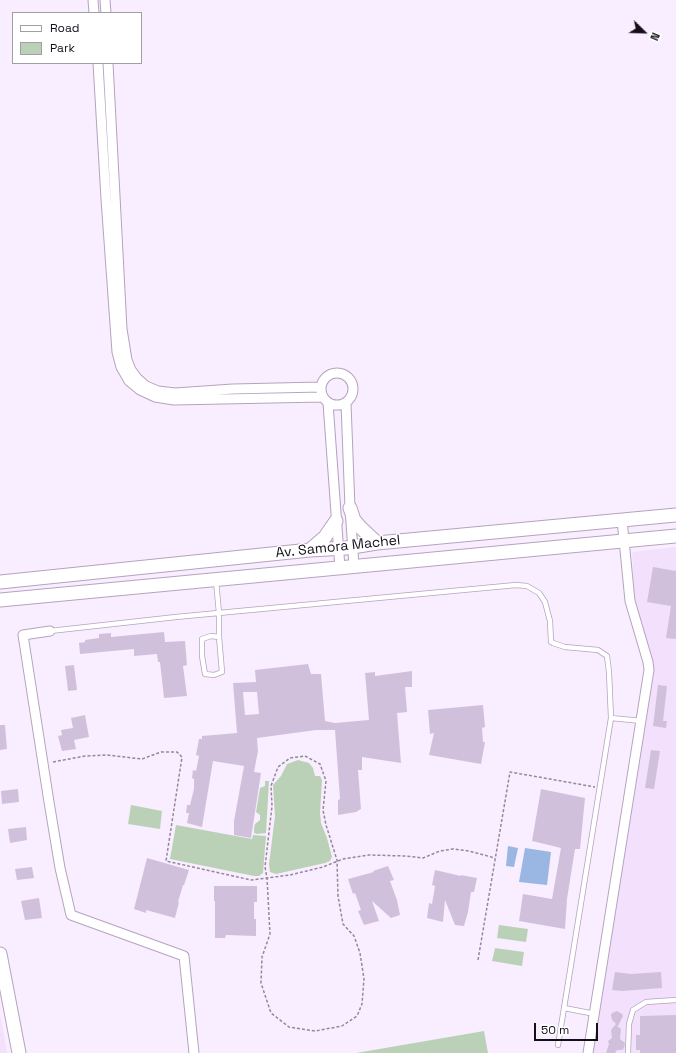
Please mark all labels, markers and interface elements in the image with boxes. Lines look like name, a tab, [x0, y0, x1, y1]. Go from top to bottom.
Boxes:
legend	[12, 12, 142, 64]
north arrow	[624, 12, 664, 52]
text: Road	[50, 20, 79, 36]
text: N	[647, 31, 663, 43]
text: Park	[50, 40, 75, 56]
street label: Av. Samora Machel	[275, 532, 401, 562]
scale bar	[536, 1015, 600, 1041]
text: 50 m	[541, 1022, 569, 1038]

